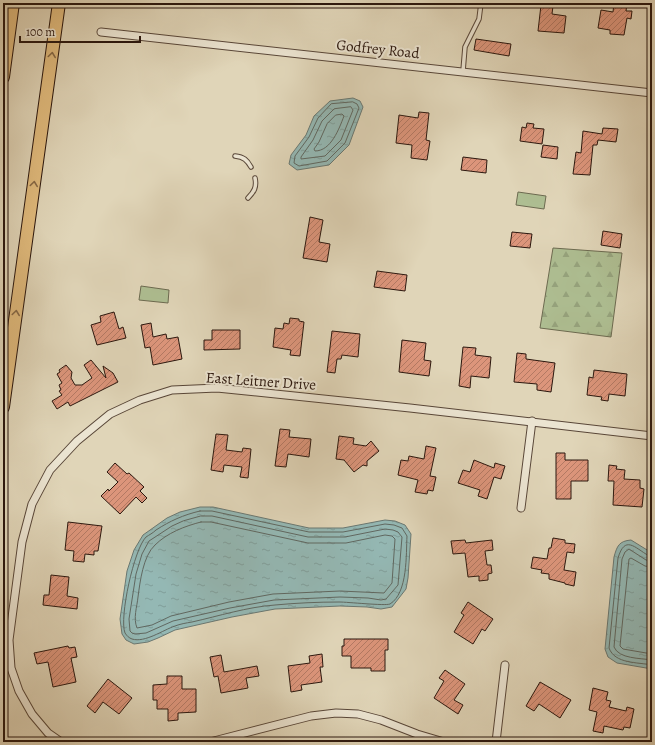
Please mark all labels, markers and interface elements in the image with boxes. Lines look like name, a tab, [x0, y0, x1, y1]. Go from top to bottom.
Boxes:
scale bar	[20, 18, 140, 44]
text: 100 m	[26, 24, 55, 40]
street label: Godfrey Road	[335, 35, 421, 63]
one-way arrow	[47, 52, 56, 58]
one-way arrow	[29, 181, 38, 187]
one-way arrow	[11, 309, 20, 316]
street label: East Leitner Drive	[205, 367, 317, 395]

